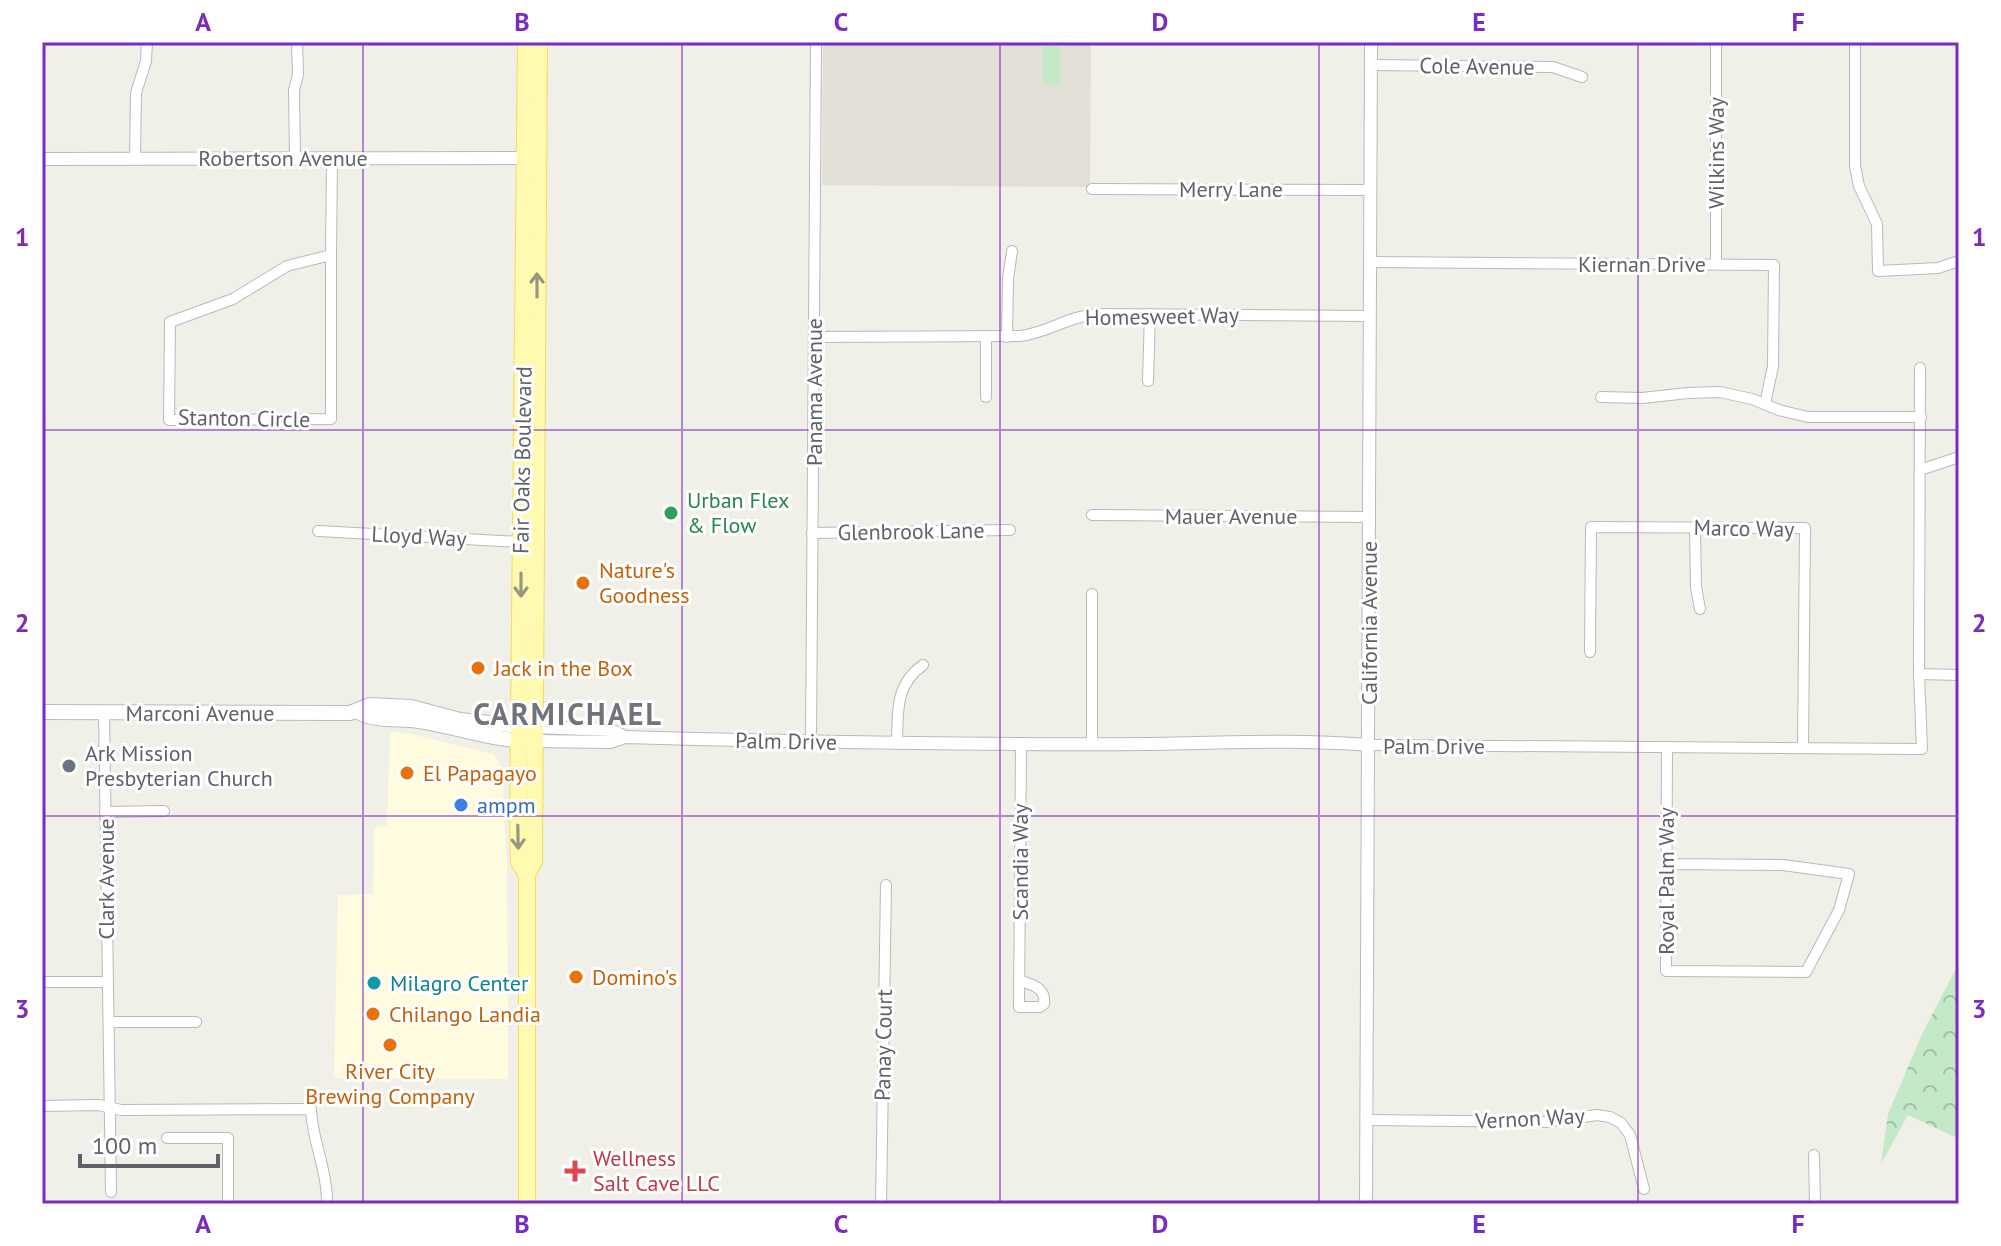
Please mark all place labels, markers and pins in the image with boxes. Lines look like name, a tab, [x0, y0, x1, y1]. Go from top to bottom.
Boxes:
place label: Urban Flex & Flow	[687, 486, 789, 539]
marker: Urban Flex & Flow	[662, 504, 680, 522]
place label: Nature's Goodness	[599, 556, 690, 609]
marker: Nature's Goodness	[574, 574, 592, 592]
place label: Jack in the Box	[493, 654, 633, 682]
marker: Jack in the Box	[469, 659, 487, 677]
place label: Ark Mission Presbyterian Church	[85, 739, 273, 792]
marker: Ark Mission Presbyterian Church	[60, 757, 78, 775]
place label: El Papagayo	[423, 759, 537, 787]
marker: El Papagayo	[398, 764, 416, 782]
place label: ampm	[477, 791, 536, 819]
marker: ampm	[452, 796, 470, 814]
place label: Domino's	[592, 963, 677, 991]
marker: Domino's	[567, 968, 585, 986]
place label: Milagro Center	[390, 969, 529, 997]
marker: Milagro Center	[365, 974, 383, 992]
place label: Chilango Landia	[389, 1000, 541, 1028]
marker: Chilango Landia	[364, 1005, 382, 1023]
marker: River City Brewing Company	[381, 1036, 399, 1054]
place label: River City Brewing Company	[305, 1057, 476, 1110]
place label: Wellness Salt Cave LLC	[593, 1144, 720, 1197]
marker: Wellness Salt Cave LLC	[564, 1160, 586, 1182]

